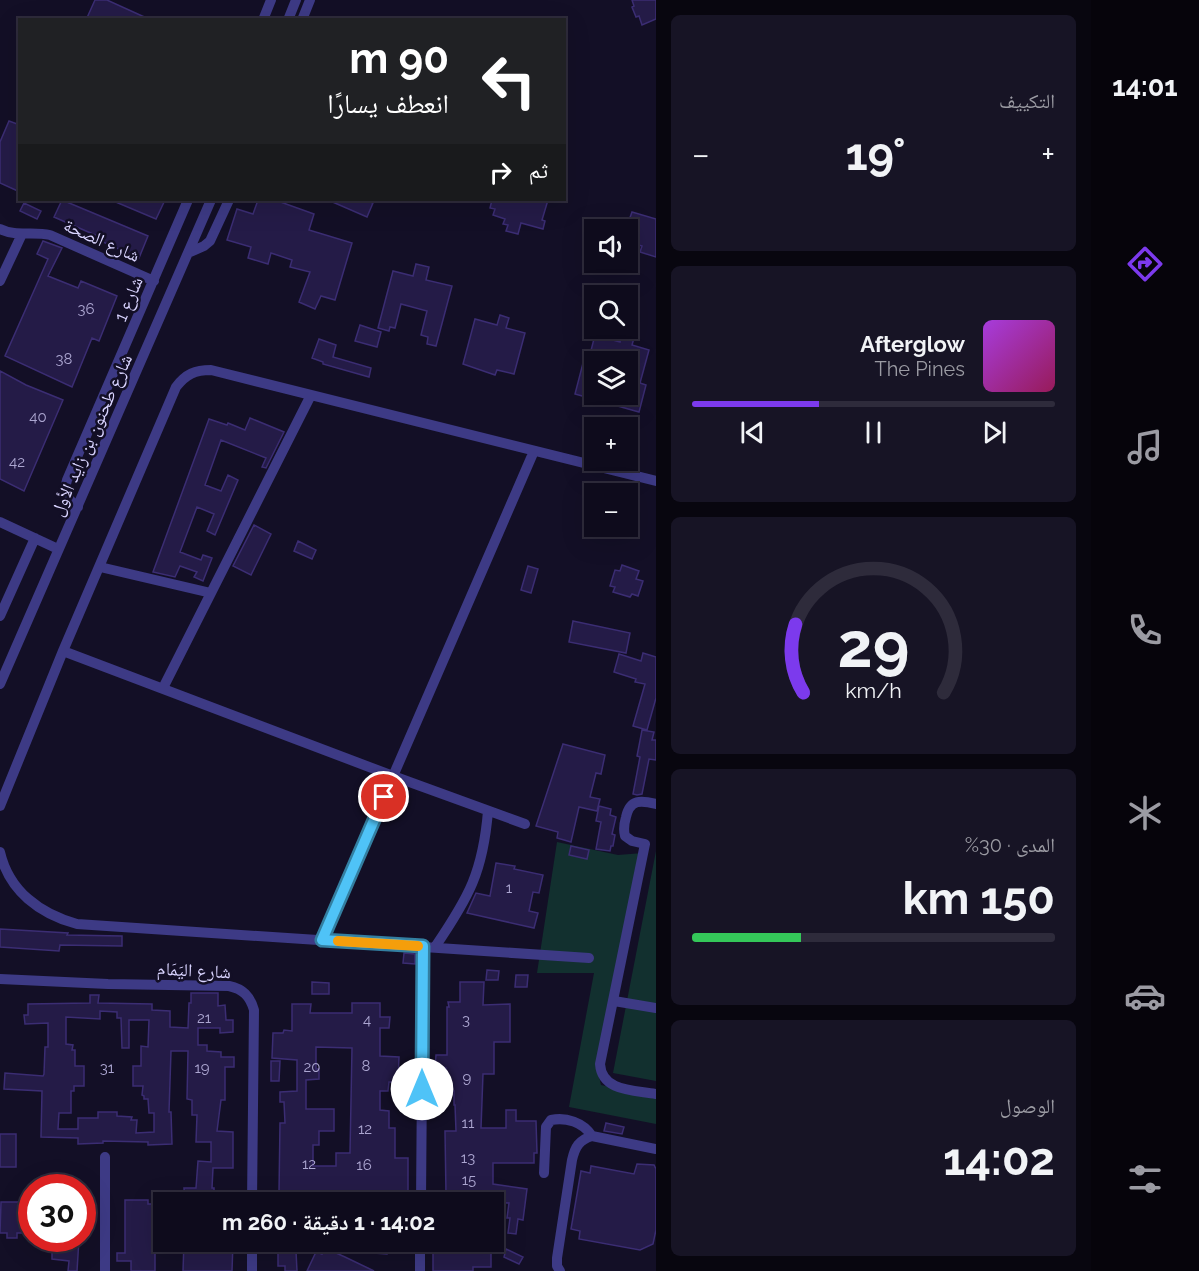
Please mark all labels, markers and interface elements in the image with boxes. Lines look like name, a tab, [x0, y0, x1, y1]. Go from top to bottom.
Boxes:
text: 90 m	[349, 34, 449, 83]
icon: left	[470, 42, 548, 120]
text: 14:01	[1112, 71, 1178, 102]
text: انعطف يسارًا	[327, 88, 449, 119]
text: التكييف	[999, 89, 1055, 113]
text: 19°	[845, 128, 906, 181]
text: −	[692, 135, 710, 174]
text: +	[1041, 135, 1055, 174]
icon: right	[484, 156, 517, 189]
text: ثم	[529, 157, 548, 183]
street label: شارع الصحة	[60, 214, 143, 267]
map controls	[584, 219, 638, 537]
button: sound	[584, 219, 638, 273]
icon: directions	[1124, 243, 1166, 285]
street label: شارع 1	[109, 273, 148, 325]
button: search	[584, 285, 638, 339]
house number: 36	[77, 300, 95, 318]
text: Afterglow	[860, 331, 965, 357]
house number: 38	[56, 350, 73, 368]
street label: شارع طحنون بن زايد الأول	[46, 351, 137, 520]
button: layers	[584, 351, 638, 405]
text: The Pines	[874, 357, 965, 381]
house number: 40	[29, 408, 47, 426]
icon: previous	[736, 416, 769, 449]
icon: pause	[857, 416, 890, 449]
icon: next	[978, 416, 1011, 449]
button: +	[584, 417, 638, 471]
icon: music	[1124, 426, 1166, 468]
house number: 42	[9, 453, 25, 471]
button: −	[584, 483, 638, 537]
text: 29	[838, 608, 909, 682]
icon: phone	[1124, 609, 1166, 651]
text: km/h	[845, 678, 902, 703]
pin	[358, 771, 409, 822]
icon: arrive	[367, 780, 400, 813]
icon: climate	[1124, 792, 1166, 834]
text: المدى · 30%	[965, 833, 1055, 857]
text: 150 km	[902, 872, 1055, 925]
house number: 1	[506, 879, 513, 897]
street label: شارع اليَمَام	[156, 958, 232, 984]
icon: car	[1124, 975, 1166, 1017]
house number: 21	[197, 1009, 212, 1027]
house number: 4	[363, 1011, 371, 1029]
house number: 3	[462, 1011, 470, 1029]
house number: 8	[362, 1057, 371, 1075]
position arrow	[390, 1057, 454, 1121]
house number: 20	[304, 1058, 321, 1076]
house number: 31	[100, 1059, 115, 1077]
house number: 19	[194, 1059, 210, 1077]
house number: 9	[463, 1069, 472, 1087]
text: الوصول	[1000, 1094, 1055, 1118]
house number: 11	[462, 1114, 475, 1132]
house number: 12	[358, 1120, 372, 1138]
text: 14:02	[943, 1133, 1055, 1186]
house number: 13	[461, 1149, 475, 1167]
house number: 12	[302, 1155, 316, 1173]
house number: 16	[356, 1156, 372, 1174]
icon: filters	[1124, 1158, 1166, 1200]
house number: 15	[462, 1171, 476, 1189]
speed limit sign: 30	[18, 1174, 96, 1252]
text: 14:02 · 1 دقيقة · 260 m	[222, 1209, 435, 1235]

